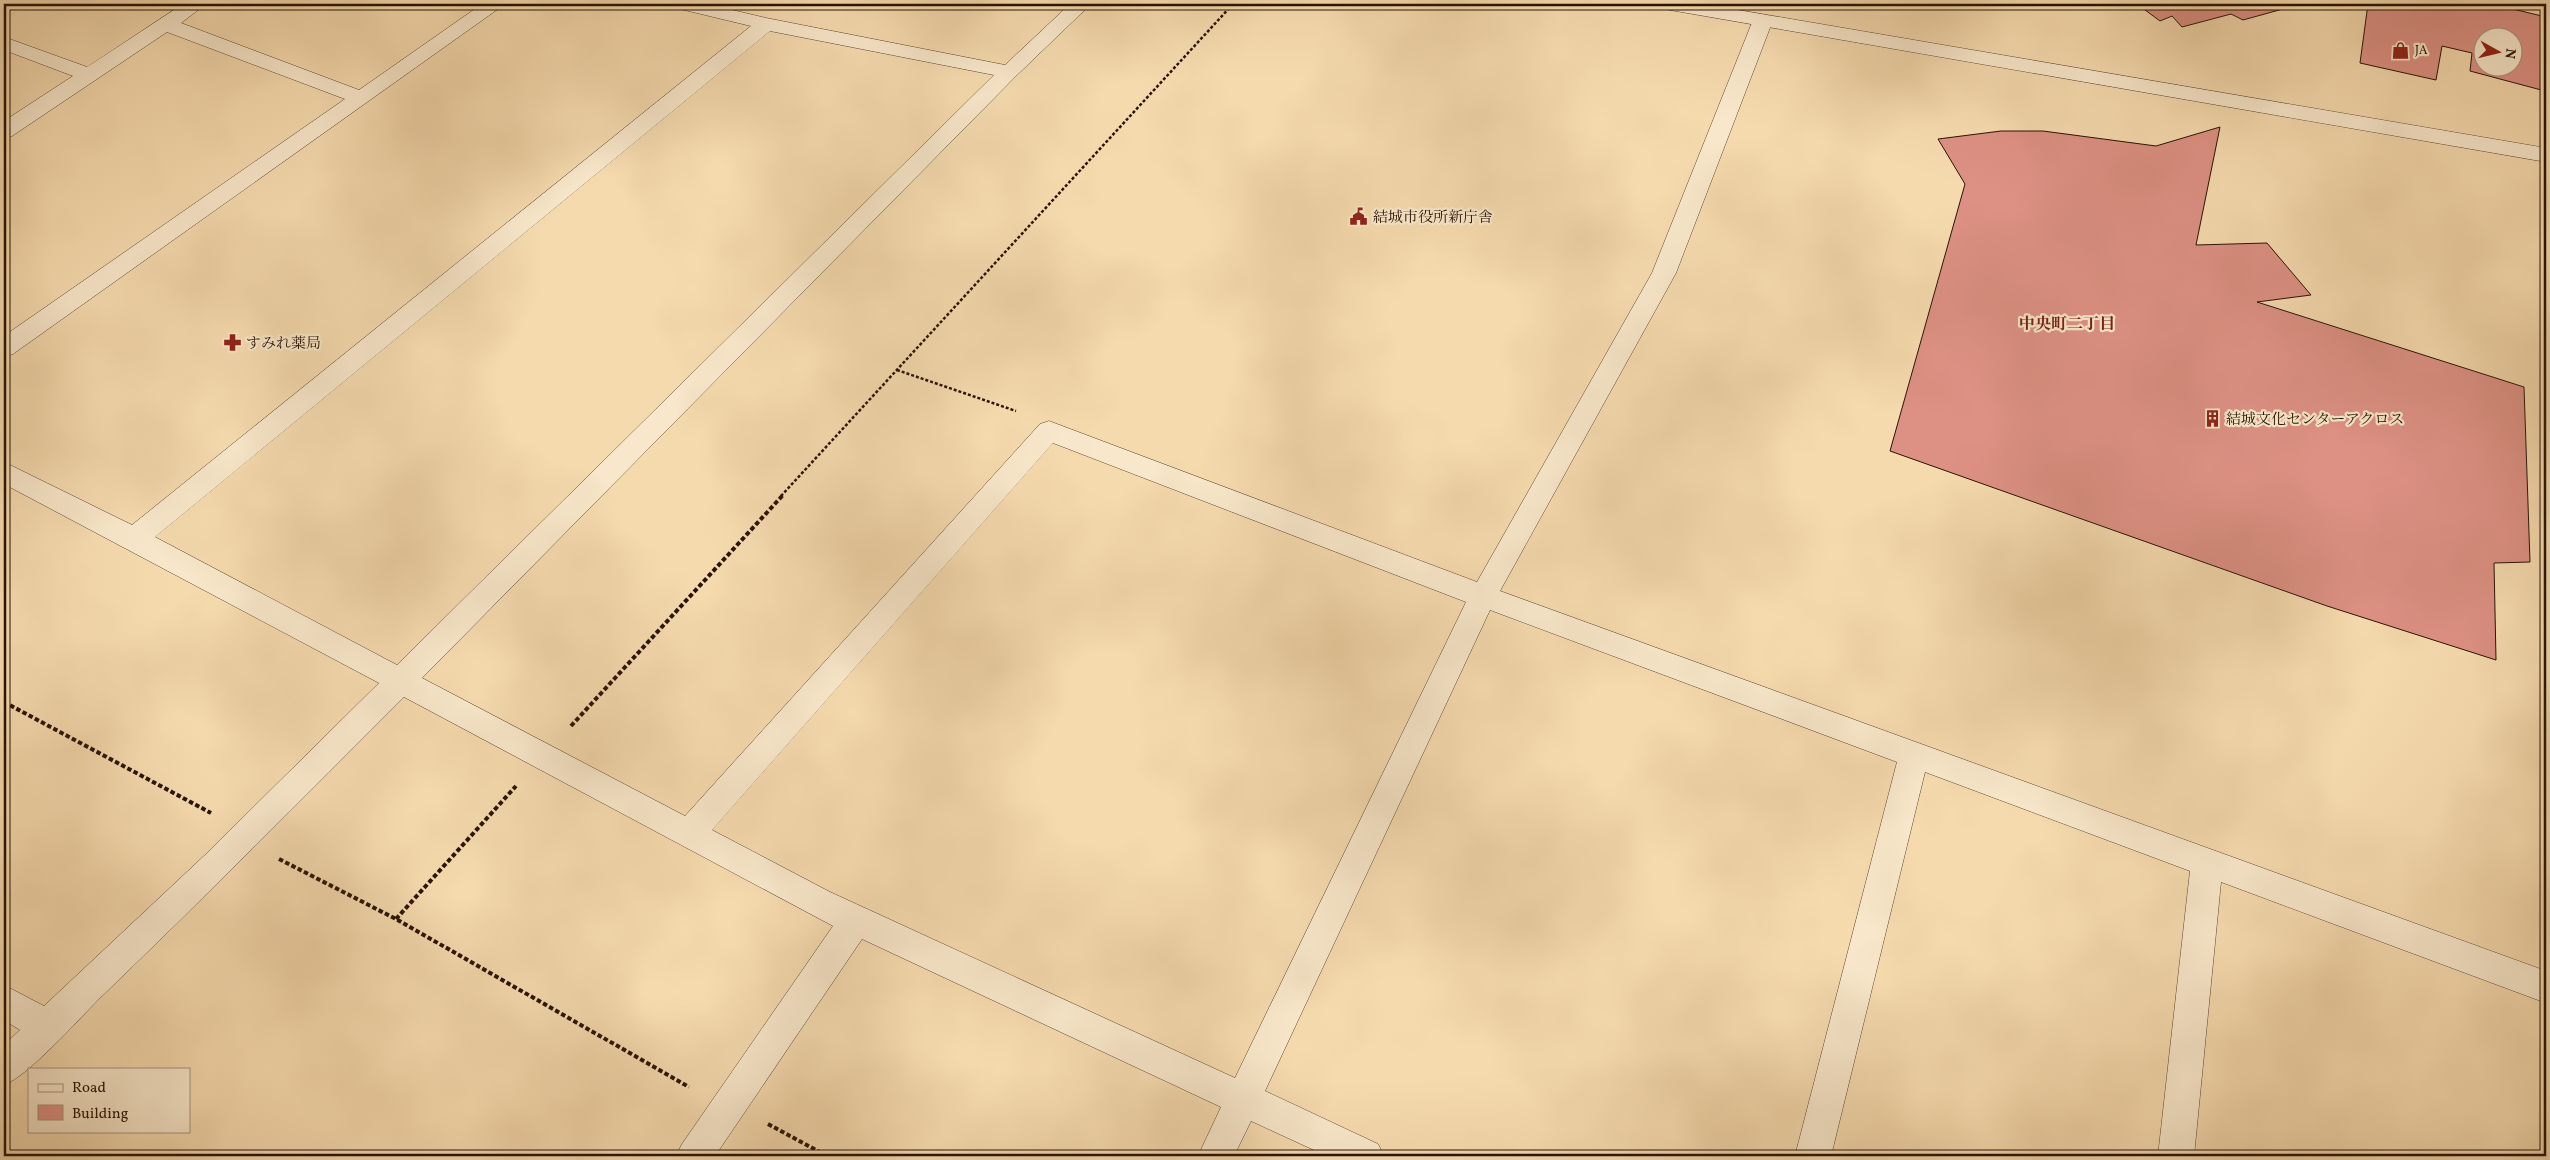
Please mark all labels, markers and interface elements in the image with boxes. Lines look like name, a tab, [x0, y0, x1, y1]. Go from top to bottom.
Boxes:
north arrow	[2472, 28, 2522, 78]
shop icon: JA	[2391, 40, 2411, 60]
place label: JA	[2415, 43, 2428, 59]
text: N	[2499, 47, 2520, 60]
public building icon: 結城市役所新庁舎	[1349, 207, 1369, 227]
place label: 結城市役所新庁舎	[1373, 208, 1493, 229]
district label: 中央町二丁目	[2019, 314, 2115, 336]
pharmacy icon: すみれ薬局	[222, 333, 242, 353]
place label: すみれ薬局	[246, 334, 321, 355]
building icon: 結城文化センターアクロス	[2202, 409, 2222, 429]
place label: 結城文化センターアクロス	[2226, 410, 2404, 431]
legend	[28, 1068, 190, 1132]
text: Road	[72, 1078, 106, 1099]
text: Building	[72, 1104, 129, 1125]

